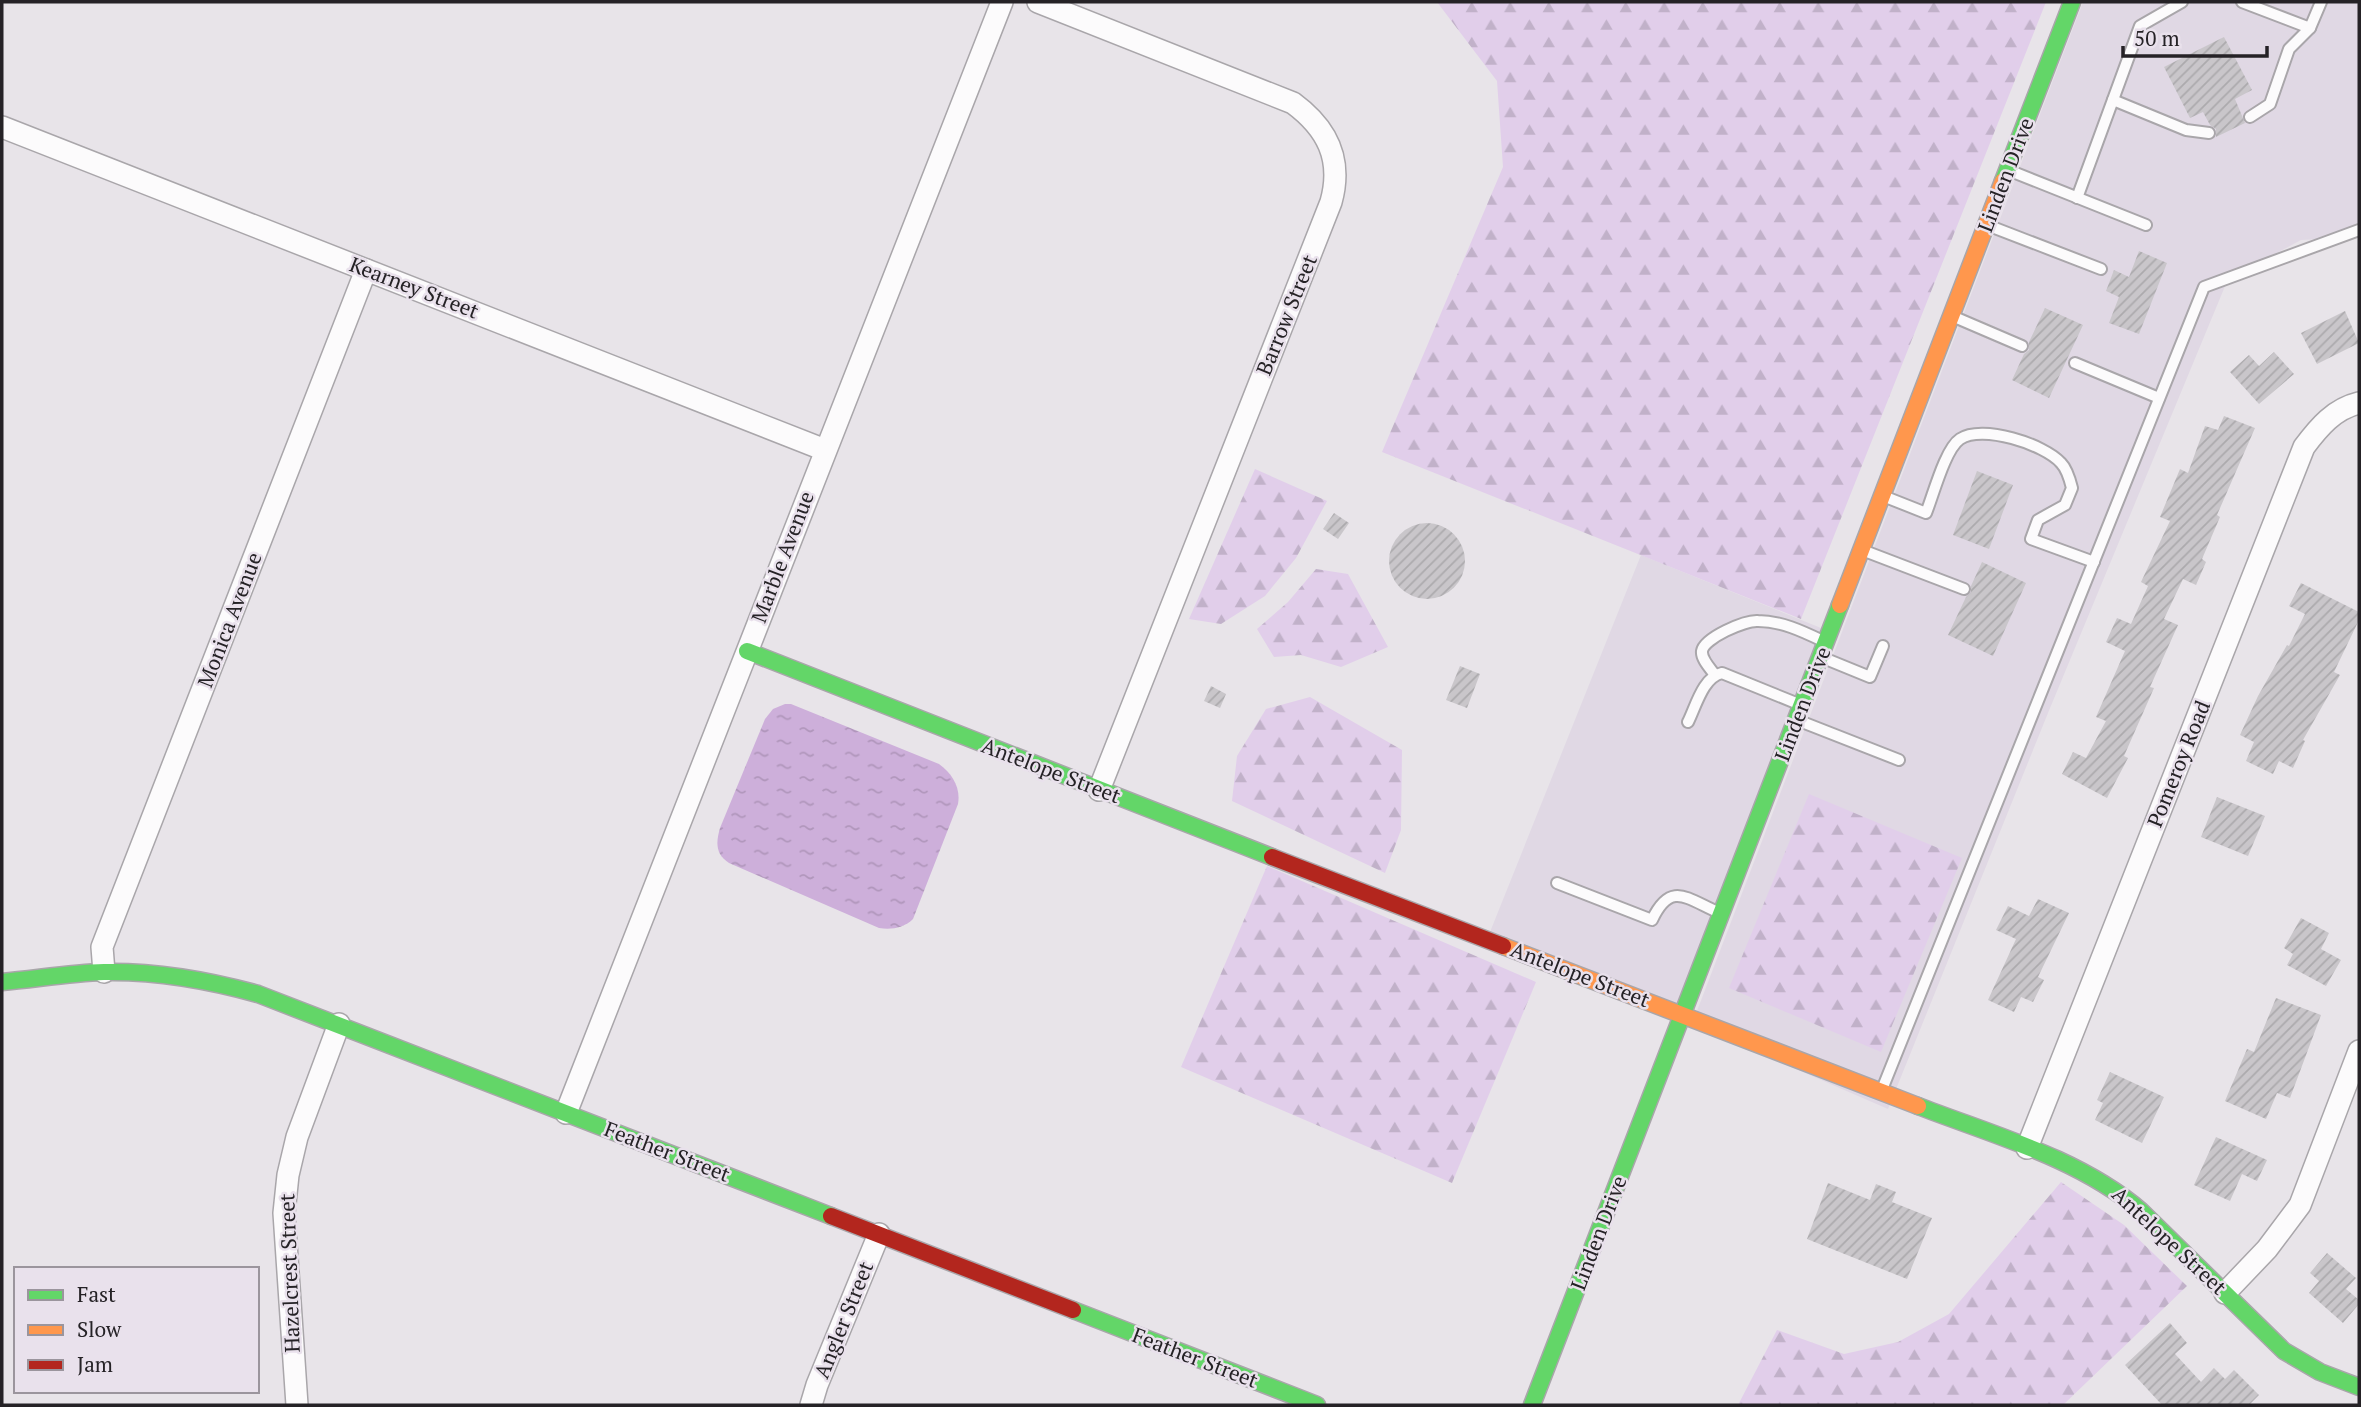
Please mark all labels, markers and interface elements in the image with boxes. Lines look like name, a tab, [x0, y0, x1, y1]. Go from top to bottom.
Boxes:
scale bar	[2123, 14, 2266, 58]
text: 50 m	[2134, 24, 2180, 52]
street label: Linden Drive	[1970, 114, 2040, 236]
street label: Kearney Street	[346, 250, 483, 325]
street label: Barrow Street	[1249, 250, 1323, 379]
street label: Marble Avenue	[744, 487, 820, 626]
street label: Monica Avenue	[190, 548, 268, 691]
street label: Linden Drive	[1767, 643, 1837, 765]
street label: Pomeroy Road	[2140, 696, 2216, 831]
street label: Antelope Street	[978, 731, 1125, 809]
street label: Antelope Street	[1507, 935, 1654, 1013]
street label: Feather Street	[601, 1114, 734, 1188]
street label: Linden Drive	[1563, 1172, 1633, 1294]
street label: Antelope Street	[2106, 1180, 2233, 1301]
street label: Hazelcrest Street	[272, 1193, 306, 1353]
street label: Angler Street	[807, 1257, 879, 1382]
legend	[14, 1267, 259, 1393]
text: Fast	[77, 1280, 116, 1308]
text: Slow	[77, 1315, 122, 1343]
street label: Feather Street	[1129, 1320, 1262, 1394]
text: Jam	[77, 1350, 113, 1378]

